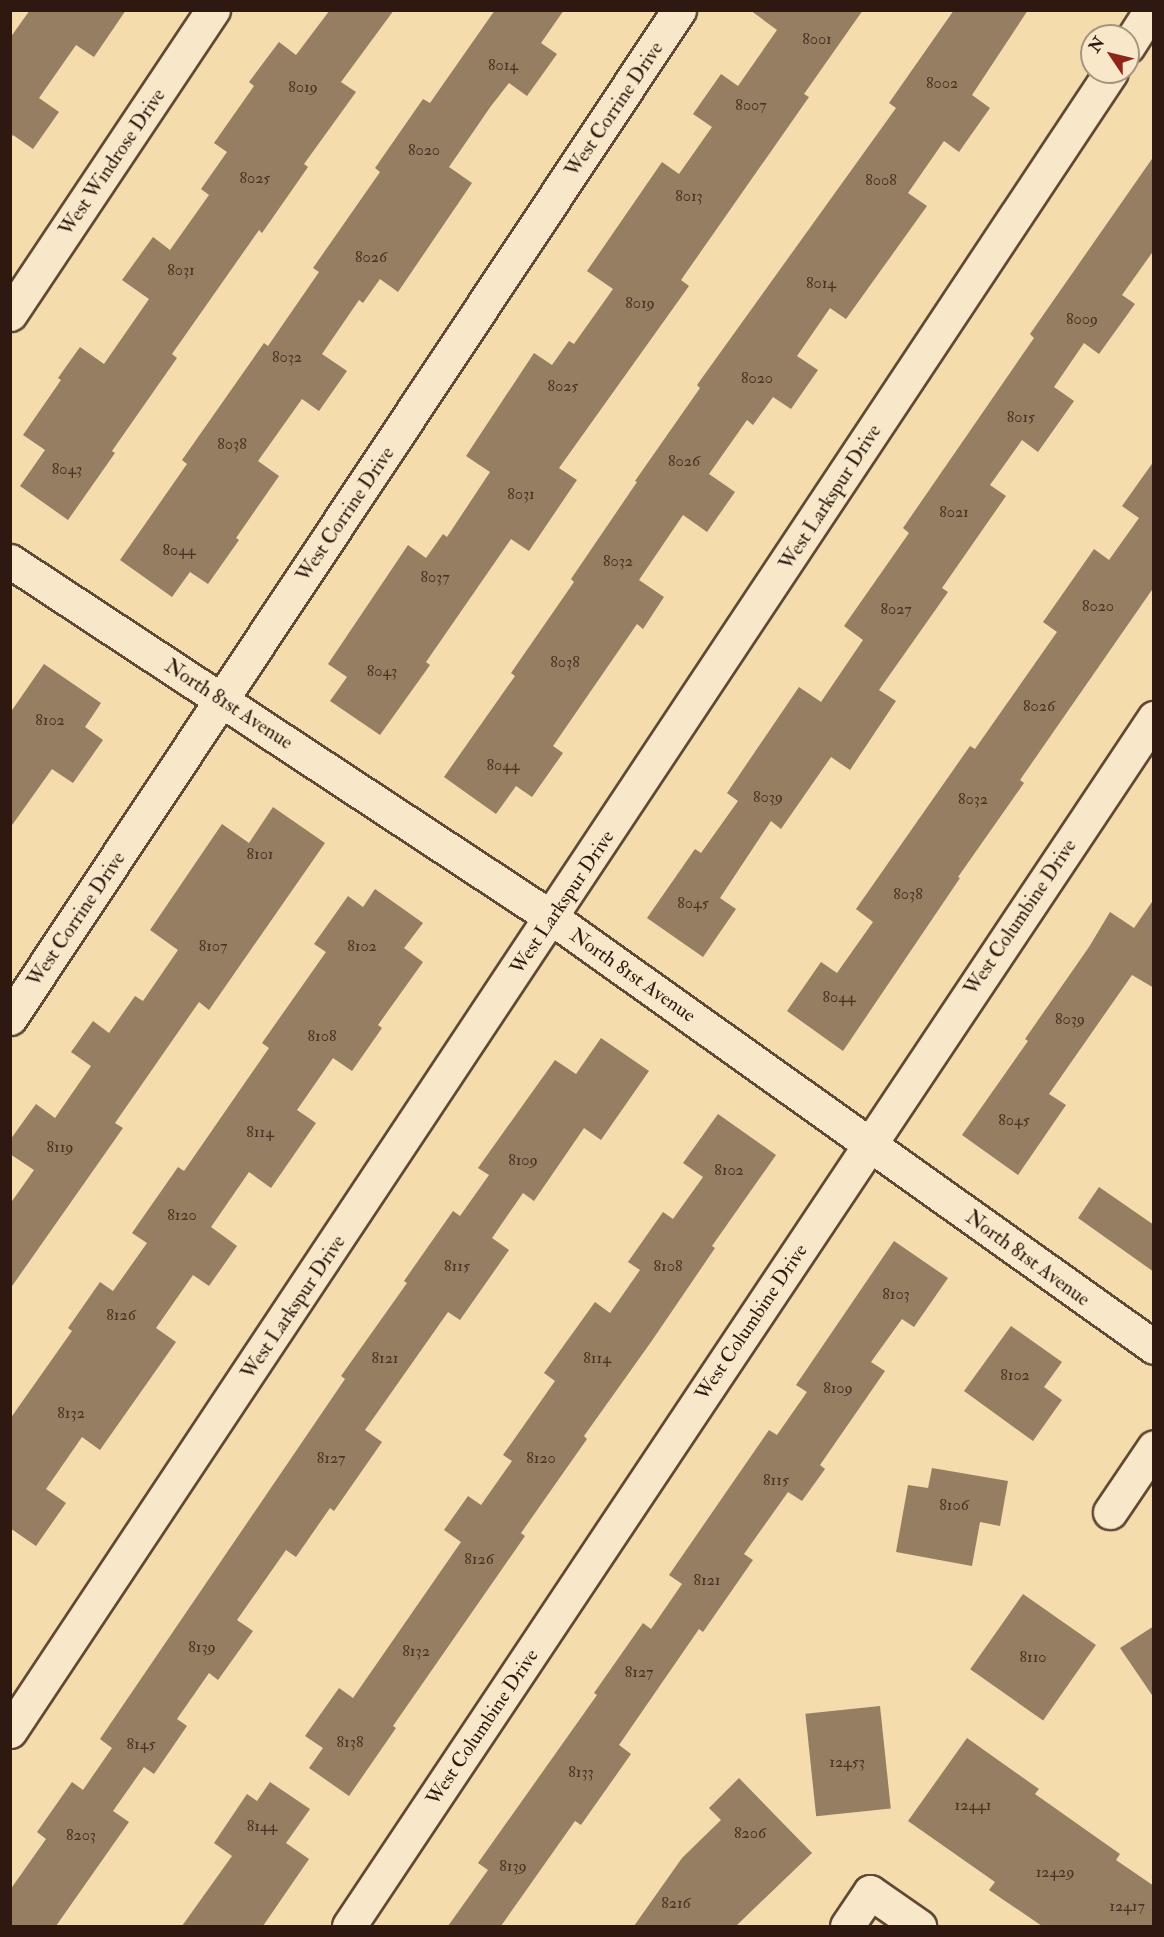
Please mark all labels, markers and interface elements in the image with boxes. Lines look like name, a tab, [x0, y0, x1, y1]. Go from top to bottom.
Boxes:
north arrow	[1080, 24, 1140, 84]
house number: 8001	[802, 29, 832, 49]
text: N	[1085, 33, 1109, 56]
street label: West Corrine Drive	[560, 37, 668, 181]
house number: 8014	[488, 55, 518, 75]
house number: 8002	[926, 73, 958, 93]
house number: 8019	[288, 77, 318, 97]
street label: West Windrose Drive	[54, 84, 170, 240]
house number: 8007	[735, 95, 767, 115]
house number: 8020	[408, 140, 440, 160]
house number: 8025	[240, 168, 270, 188]
house number: 8008	[865, 170, 897, 190]
house number: 8013	[675, 186, 703, 206]
house number: 8026	[355, 247, 387, 267]
house number: 8031	[167, 260, 195, 280]
house number: 8014	[806, 273, 836, 293]
house number: 8019	[625, 293, 655, 313]
house number: 8009	[1066, 309, 1098, 329]
house number: 8032	[272, 347, 302, 367]
house number: 8020	[741, 368, 773, 388]
house number: 8025	[548, 376, 578, 396]
house number: 8015	[1007, 407, 1035, 427]
street label: West Larkspur Drive	[774, 420, 886, 574]
house number: 8038	[217, 434, 247, 454]
street label: West Corrine Drive	[291, 442, 399, 586]
house number: 8026	[668, 451, 700, 471]
house number: 8043	[52, 459, 82, 479]
house number: 8031	[507, 484, 535, 504]
house number: 8021	[939, 502, 969, 522]
house number: 8044	[163, 540, 195, 560]
house number: 8032	[603, 551, 633, 571]
house number: 8037	[420, 567, 450, 587]
house number: 8020	[1082, 596, 1114, 616]
house number: 8027	[880, 599, 912, 619]
house number: 8038	[550, 652, 580, 672]
street label: North 81st Avenue	[161, 654, 297, 754]
house number: 8043	[367, 661, 397, 681]
house number: 8026	[1023, 696, 1055, 716]
house number: 8102	[35, 710, 65, 730]
house number: 8044	[487, 755, 519, 775]
house number: 8039	[753, 787, 783, 807]
house number: 8032	[958, 789, 988, 809]
street label: West Larkspur Drive	[505, 825, 619, 979]
street label: West Columbine Drive	[959, 834, 1081, 1000]
house number: 8101	[247, 844, 273, 864]
street label: West Corrine Drive	[22, 847, 130, 991]
house number: 8038	[893, 884, 923, 904]
house number: 8045	[677, 893, 709, 913]
street label: North 81st Avenue	[566, 923, 700, 1027]
house number: 8107	[199, 936, 227, 956]
house number: 8102	[347, 936, 377, 956]
house number: 8044	[823, 987, 855, 1007]
house number: 8039	[1055, 1009, 1085, 1029]
house number: 8108	[308, 1026, 336, 1046]
house number: 8045	[998, 1110, 1030, 1130]
house number: 8114	[246, 1122, 274, 1142]
house number: 8119	[46, 1137, 74, 1157]
house number: 8109	[508, 1150, 538, 1170]
house number: 8102	[714, 1160, 744, 1180]
house number: 8120	[167, 1205, 197, 1225]
street label: North 81st Avenue	[961, 1205, 1095, 1311]
street label: West Larkspur Drive	[236, 1230, 350, 1384]
street label: West Columbine Drive	[690, 1239, 812, 1405]
house number: 8115	[444, 1256, 470, 1276]
house number: 8108	[654, 1256, 682, 1276]
house number: 8103	[882, 1284, 910, 1304]
house number: 8126	[106, 1305, 136, 1325]
house number: 8121	[371, 1348, 399, 1368]
house number: 8114	[583, 1348, 611, 1368]
house number: 8102	[1000, 1365, 1030, 1385]
house number: 8109	[823, 1378, 853, 1398]
house number: 8132	[57, 1403, 85, 1423]
house number: 8127	[317, 1448, 345, 1468]
house number: 8120	[526, 1448, 556, 1468]
house number: 8115	[763, 1470, 789, 1490]
house number: 8106	[939, 1495, 969, 1515]
house number: 8126	[464, 1549, 494, 1569]
house number: 8121	[693, 1570, 721, 1590]
house number: 8139	[188, 1637, 216, 1657]
house number: 8132	[402, 1641, 430, 1661]
street label: West Columbine Drive	[421, 1644, 543, 1810]
house number: 8110	[1019, 1647, 1047, 1667]
house number: 8127	[625, 1662, 653, 1682]
house number: 8138	[337, 1732, 363, 1752]
house number: 8145	[127, 1734, 155, 1754]
house number: 12453	[829, 1752, 865, 1772]
house number: 8133	[568, 1762, 594, 1782]
house number: 12441	[955, 1795, 991, 1815]
house number: 8144	[247, 1816, 277, 1836]
house number: 8206	[734, 1823, 766, 1843]
house number: 8203	[66, 1825, 96, 1845]
house number: 8139	[499, 1856, 527, 1876]
house number: 12429	[1036, 1862, 1074, 1882]
house number: 8216	[661, 1893, 691, 1913]
house number: 12417	[1109, 1896, 1145, 1916]

